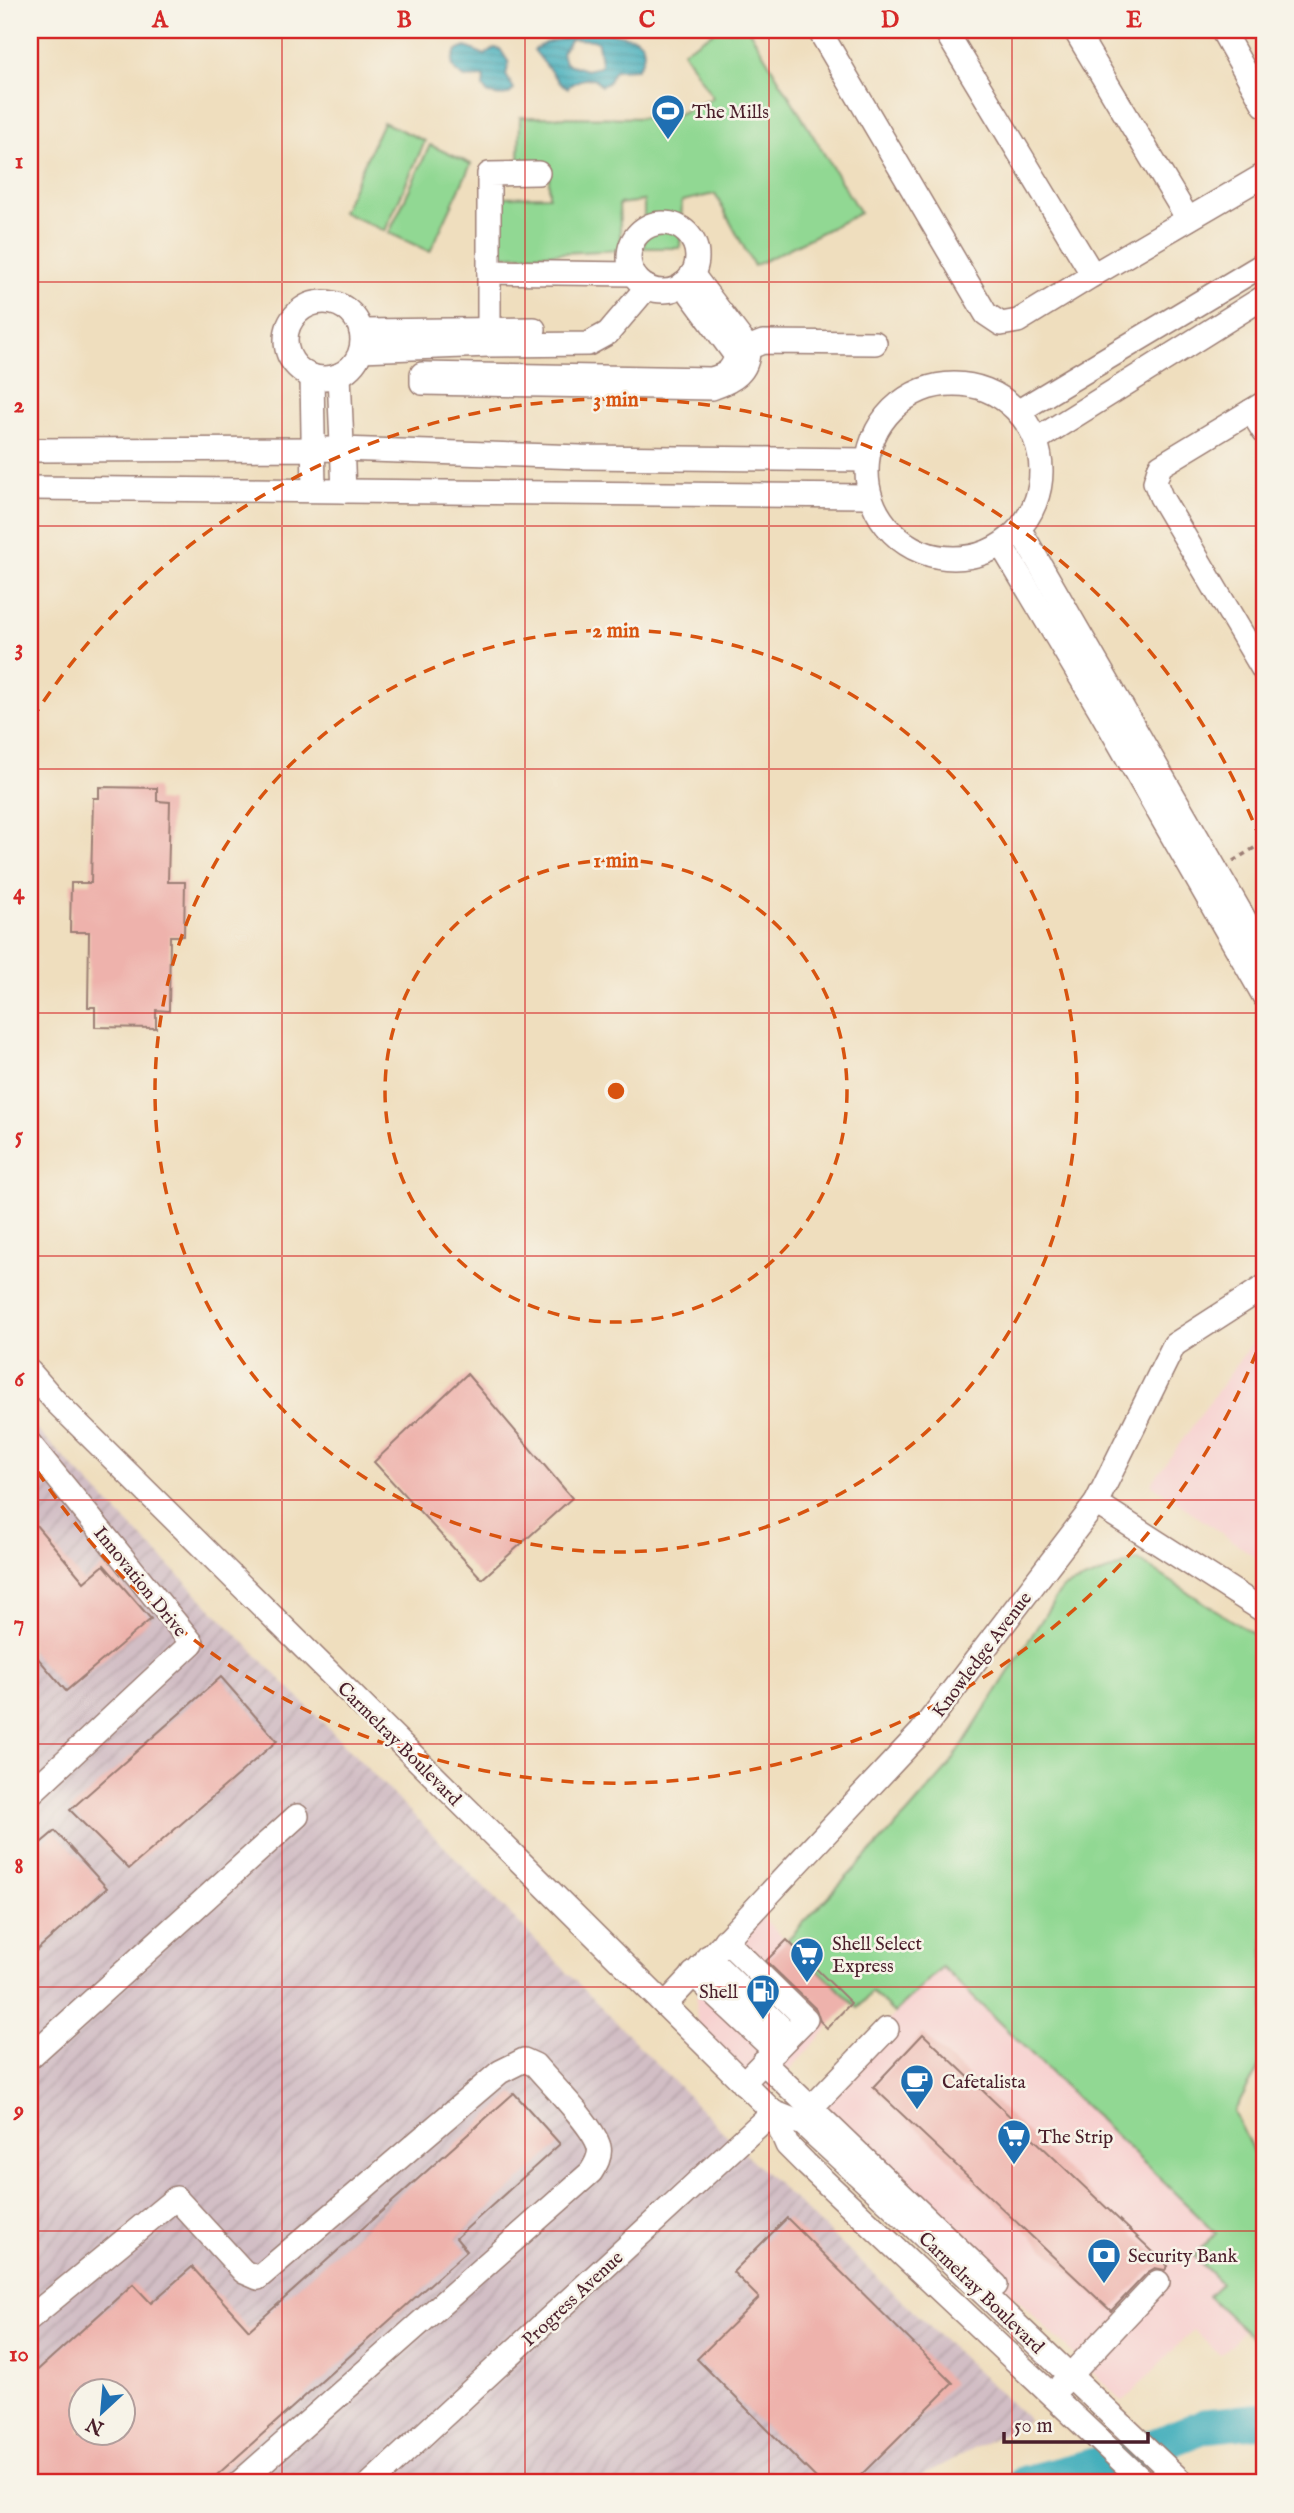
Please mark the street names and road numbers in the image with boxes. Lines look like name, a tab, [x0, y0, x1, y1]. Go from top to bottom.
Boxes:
street label: Innovation Drive	[88, 1522, 192, 1643]
street label: Knowledge Avenue	[927, 1587, 1038, 1723]
street label: Carmelray Boulevard	[331, 1677, 466, 1812]
street label: Carmelray Boulevard	[913, 2227, 1049, 2360]
street label: Progress Avenue	[518, 2246, 629, 2352]

